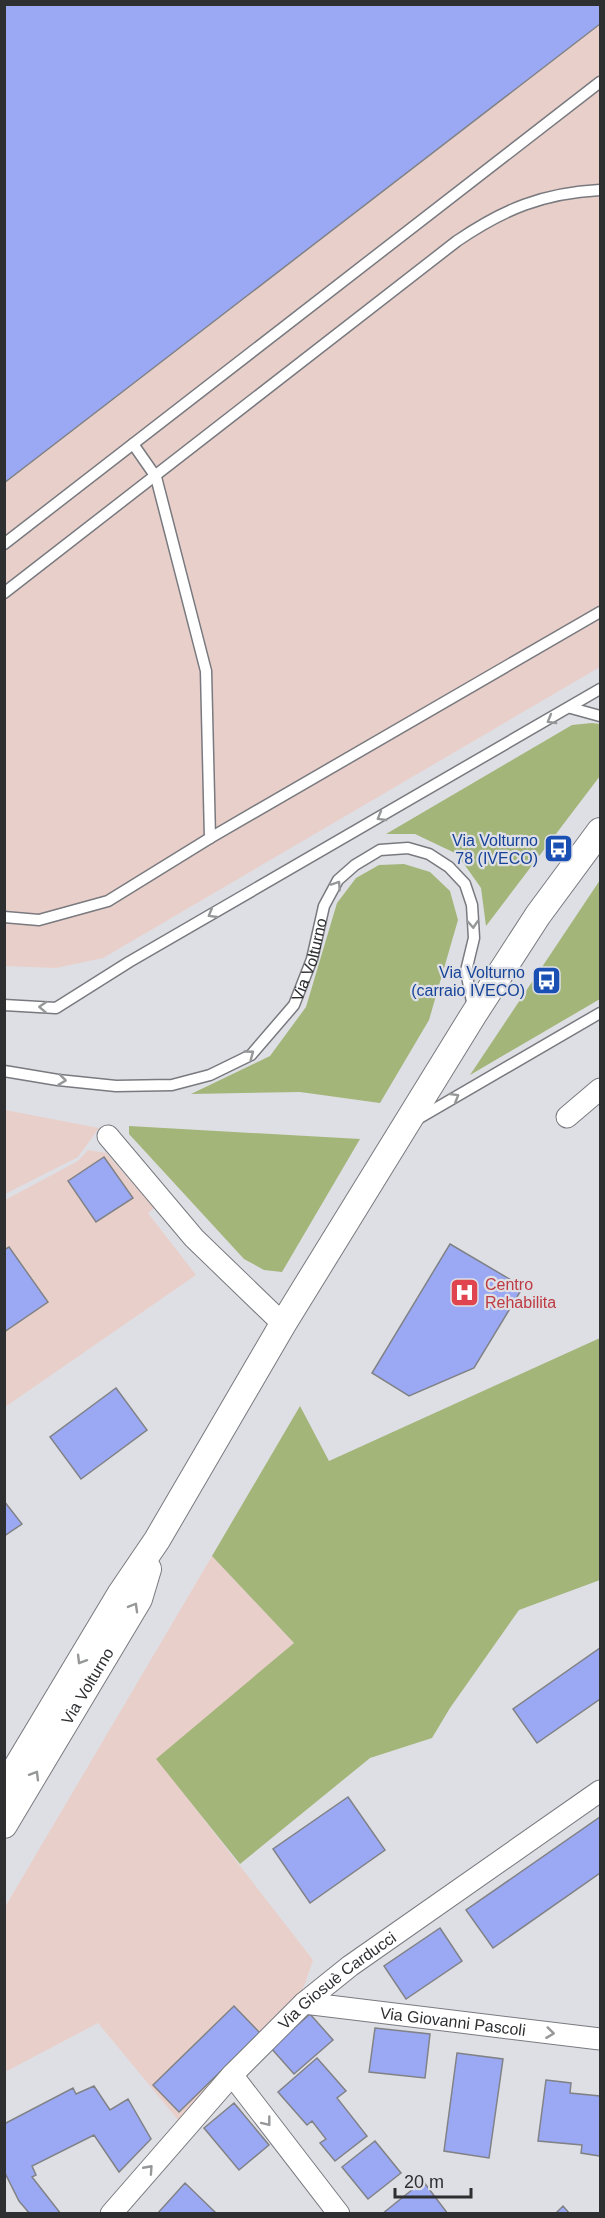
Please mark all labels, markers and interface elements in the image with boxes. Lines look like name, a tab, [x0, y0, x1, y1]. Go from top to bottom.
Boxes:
one-way arrow	[547, 713, 557, 724]
one-way arrow	[377, 810, 388, 821]
place label: Via Volturno 78 (IVECO)	[452, 832, 538, 867]
bus stop icon: Via Volturno 78 (IVECO)	[543, 833, 575, 865]
one-way arrow	[330, 880, 341, 891]
one-way arrow	[208, 907, 218, 918]
street label: Via Volturno	[288, 916, 330, 1003]
one-way arrow	[467, 919, 480, 928]
place label: Via Volturno (carraio IVECO)	[411, 964, 525, 999]
bus stop icon: Via Volturno (carraio IVECO)	[530, 965, 562, 997]
one-way arrow	[39, 1000, 48, 1013]
one-way arrow	[244, 1050, 255, 1061]
one-way arrow	[58, 1074, 67, 1086]
one-way arrow	[449, 1092, 459, 1104]
place label: Centro Rehabilita	[485, 1276, 556, 1311]
hospital icon: Centro Rehabilita	[448, 1277, 480, 1309]
one-way arrow	[127, 1603, 138, 1613]
street label: Via Volturno	[58, 1645, 116, 1727]
one-way arrow	[77, 1654, 88, 1664]
one-way arrow	[28, 1771, 39, 1781]
street label: Via Giosuè Carducci	[275, 1928, 399, 2032]
street label: Via Giovanni Pascoli	[379, 2004, 527, 2038]
one-way arrow	[545, 2026, 555, 2039]
one-way arrow	[260, 2115, 271, 2126]
scale bar	[395, 2161, 472, 2199]
one-way arrow	[142, 2165, 153, 2175]
text: 20 m	[404, 2172, 444, 2192]

